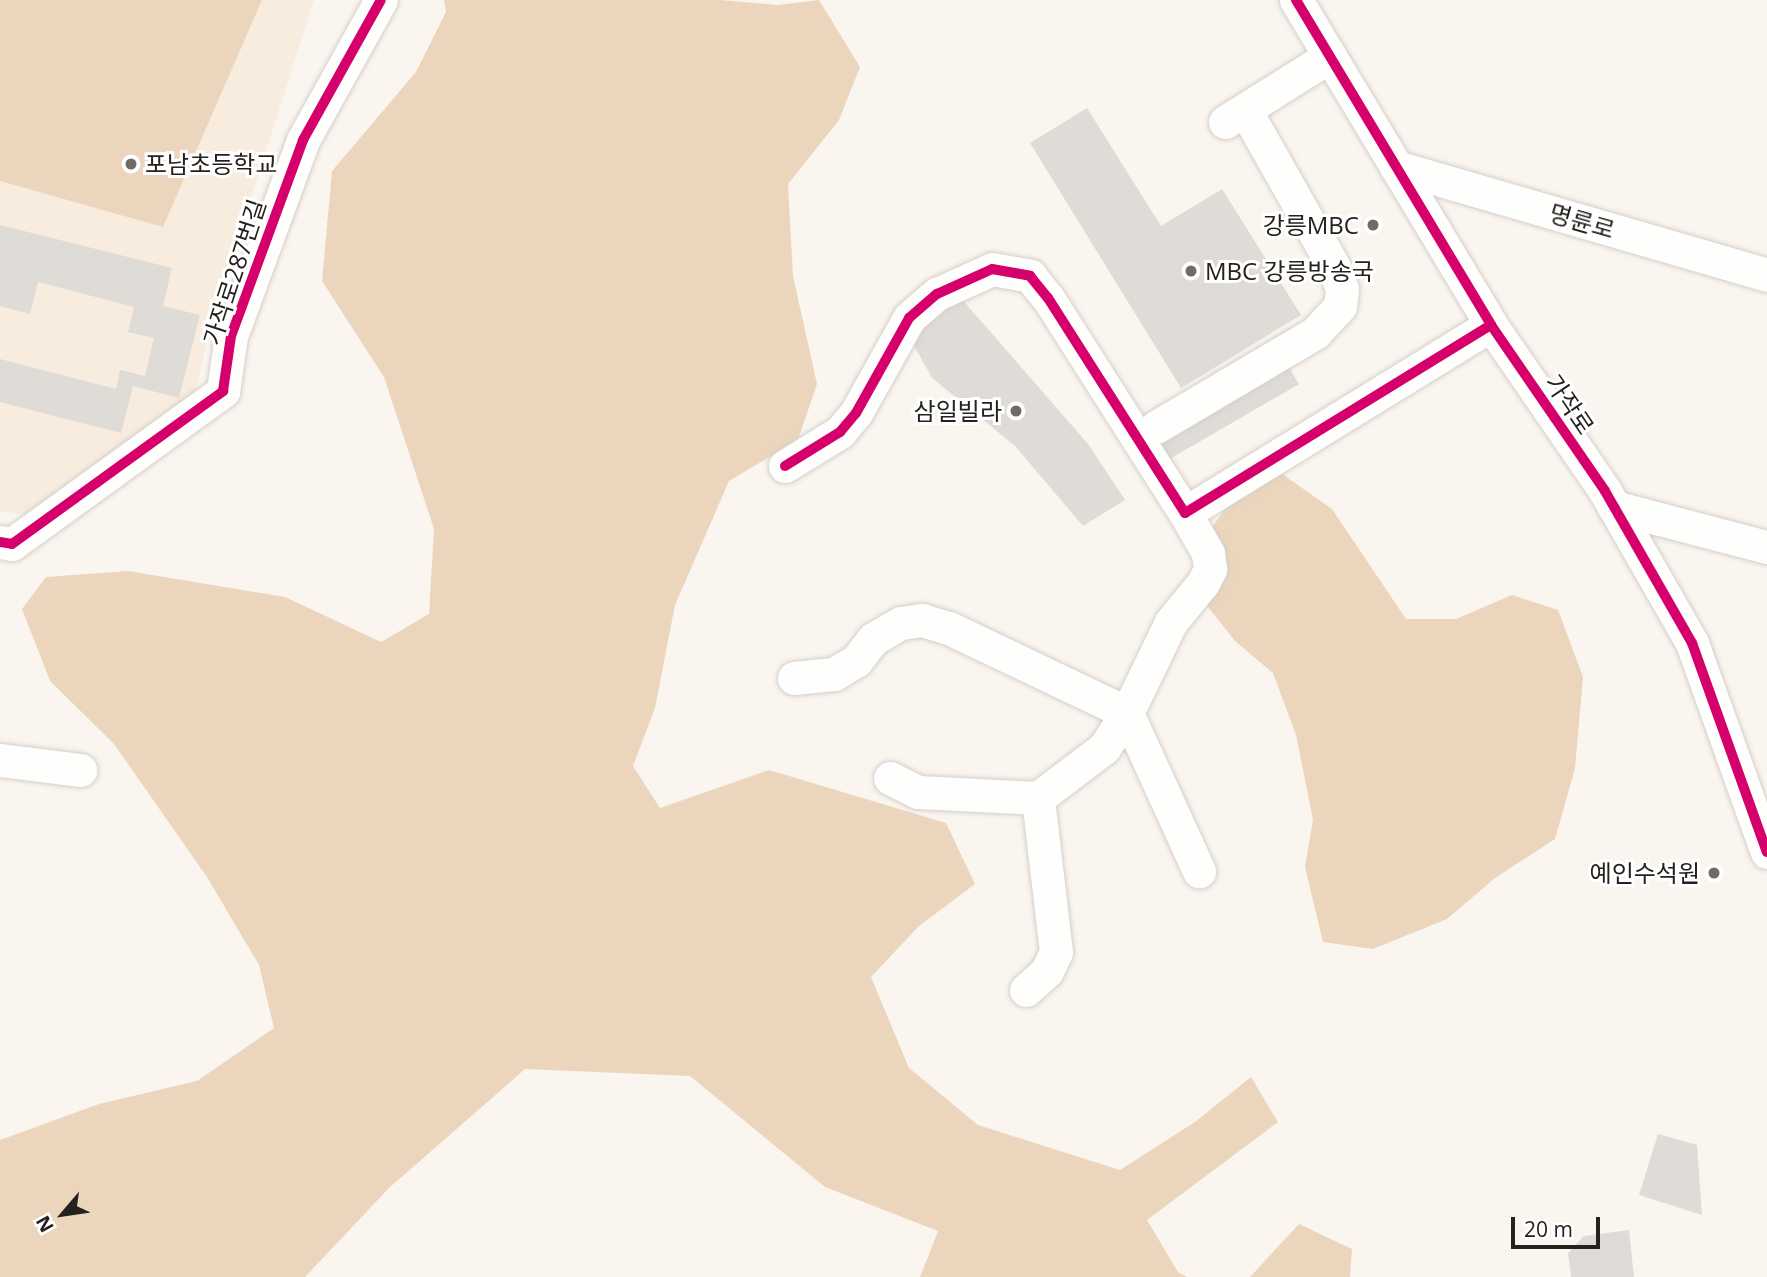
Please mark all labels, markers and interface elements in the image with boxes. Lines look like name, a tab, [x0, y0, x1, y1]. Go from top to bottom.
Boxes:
place label: 포남초등학교	[145, 150, 277, 178]
marker: 포남초등학교	[123, 156, 139, 172]
street label: 가작로287번길	[197, 195, 271, 349]
street label: 명륜로	[1546, 198, 1618, 244]
place label: 강릉MBC	[1263, 211, 1359, 239]
marker: 강릉MBC	[1365, 217, 1381, 233]
place label: MBC 강릉방송국	[1205, 257, 1374, 285]
marker: MBC 강릉방송국	[1183, 263, 1199, 279]
street label: 가작로	[1540, 368, 1600, 440]
place label: 삼일빌라	[914, 397, 1002, 425]
marker: 삼일빌라	[1008, 403, 1024, 419]
place label: 예인수석원	[1590, 859, 1700, 887]
marker: 예인수석원	[1706, 865, 1722, 881]
north arrow	[28, 1179, 98, 1249]
scale bar	[1515, 1204, 1604, 1248]
text: N	[30, 1211, 60, 1237]
text: 20 m	[1524, 1215, 1573, 1243]

